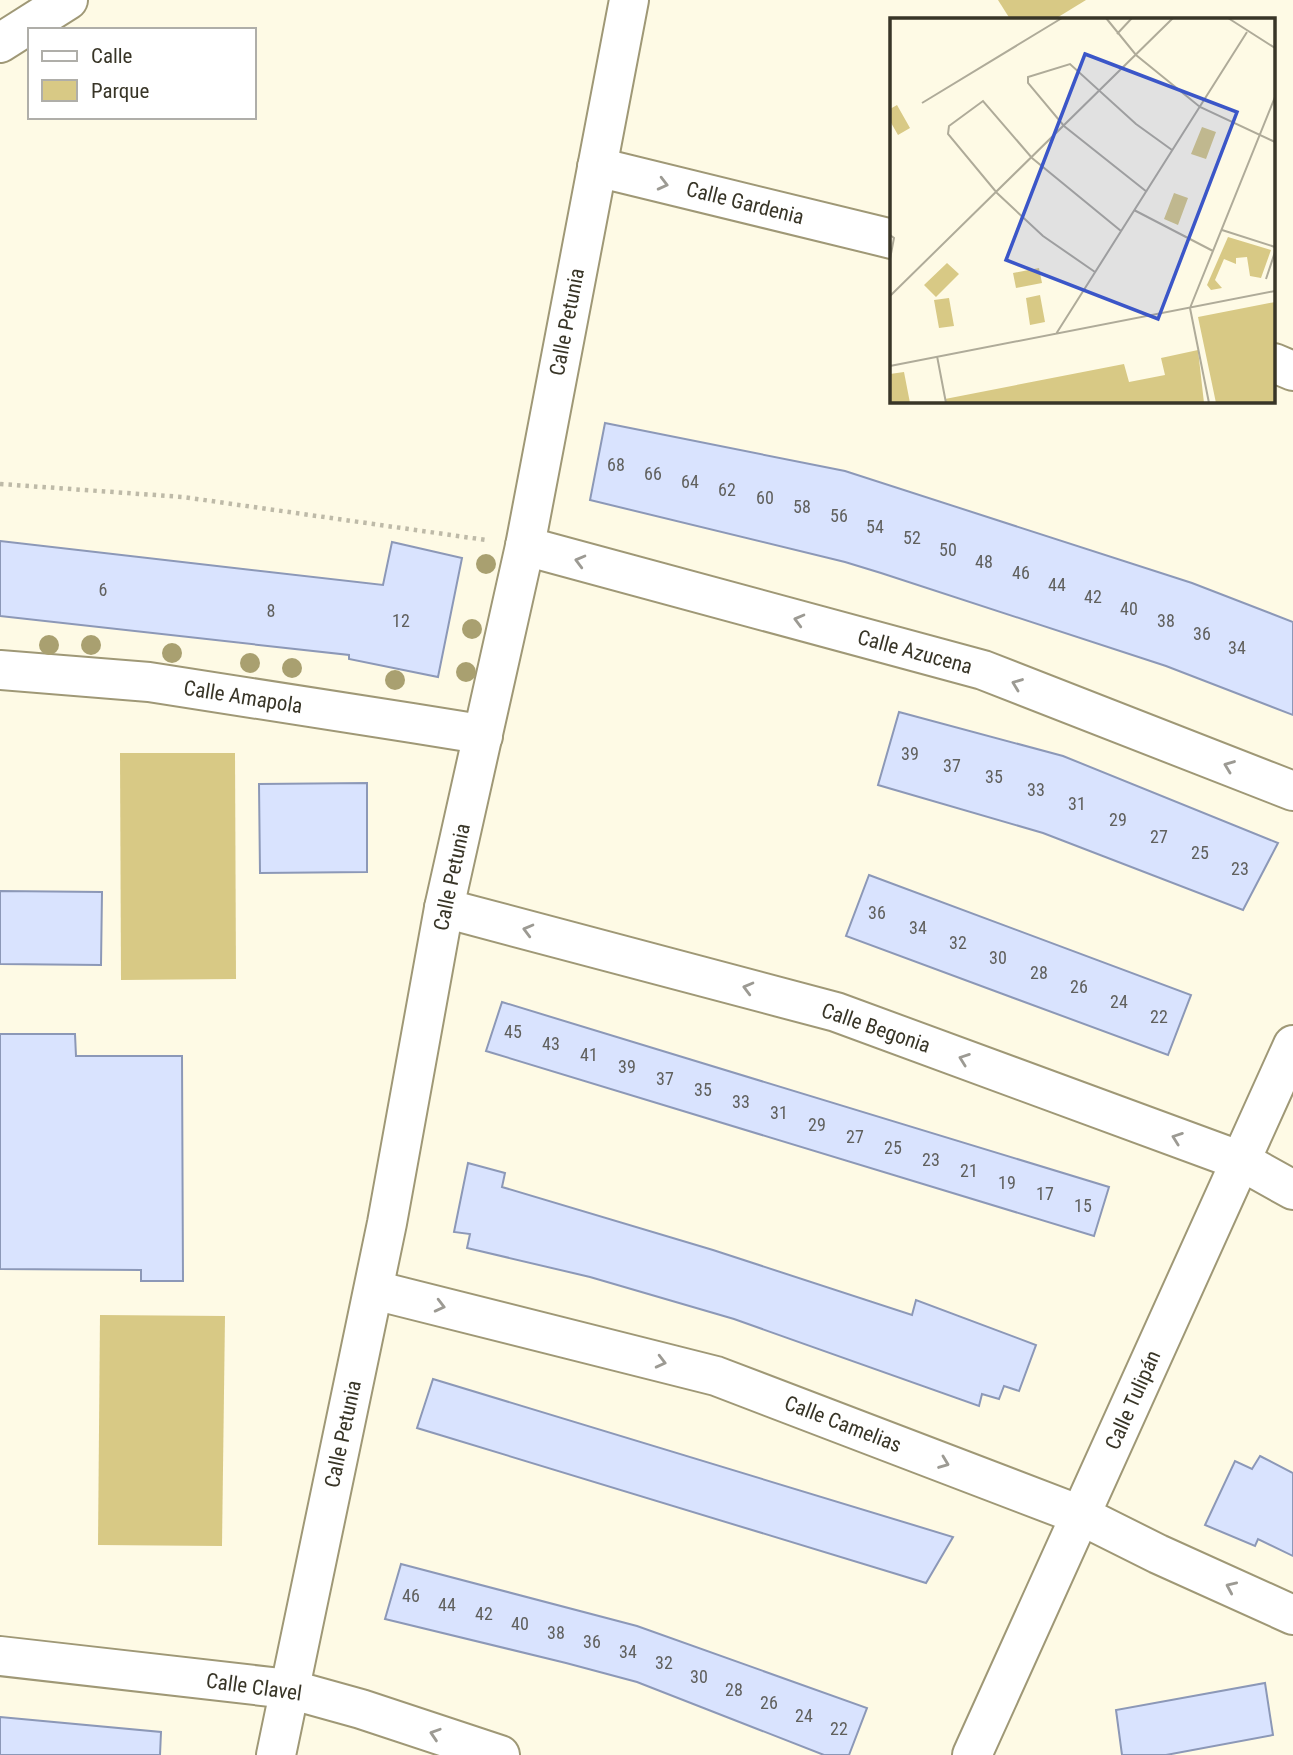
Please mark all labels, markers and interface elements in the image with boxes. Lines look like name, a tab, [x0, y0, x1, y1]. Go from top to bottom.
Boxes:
inset map	[890, 18, 1276, 402]
legend	[28, 28, 256, 119]
text: Calle	[91, 44, 133, 68]
text: Parque	[91, 79, 149, 103]
one-way arrow	[657, 175, 669, 190]
street label: Calle Gardenia	[684, 177, 806, 229]
street label: Calle Petunia	[545, 266, 589, 378]
house number: 68	[607, 454, 625, 475]
house number: 66	[644, 463, 662, 484]
house number: 64	[681, 471, 699, 492]
house number: 62	[718, 479, 736, 500]
house number: 60	[756, 487, 774, 508]
house number: 58	[793, 496, 811, 517]
house number: 56	[830, 505, 848, 526]
house number: 54	[866, 516, 884, 537]
house number: 52	[903, 527, 921, 548]
house number: 50	[939, 539, 957, 560]
house number: 48	[975, 551, 993, 572]
one-way arrow	[574, 554, 586, 569]
house number: 46	[1012, 562, 1030, 583]
house number: 44	[1048, 574, 1066, 595]
house number: 6	[99, 579, 107, 600]
house number: 42	[1084, 586, 1102, 607]
house number: 40	[1120, 598, 1138, 619]
house number: 8	[267, 600, 275, 621]
house number: 12	[392, 610, 410, 631]
house number: 38	[1157, 610, 1175, 631]
one-way arrow	[793, 614, 805, 628]
house number: 36	[1193, 623, 1211, 644]
street label: Calle Azucena	[855, 625, 975, 679]
house number: 34	[1228, 637, 1246, 658]
street label: Calle Amapola	[182, 676, 304, 718]
one-way arrow	[1012, 678, 1024, 692]
house number: 39	[901, 743, 919, 764]
house number: 37	[943, 755, 961, 776]
one-way arrow	[1224, 761, 1236, 775]
house number: 35	[985, 766, 1003, 787]
house number: 33	[1027, 779, 1045, 800]
house number: 31	[1068, 793, 1086, 814]
house number: 29	[1109, 809, 1127, 830]
street label: Calle Petunia	[429, 821, 475, 933]
house number: 27	[1150, 826, 1168, 847]
house number: 25	[1191, 842, 1209, 863]
house number: 23	[1231, 858, 1249, 879]
house number: 36	[868, 902, 886, 923]
house number: 34	[909, 917, 927, 938]
one-way arrow	[522, 924, 534, 938]
house number: 32	[949, 932, 967, 953]
house number: 30	[989, 947, 1007, 968]
house number: 28	[1030, 962, 1048, 983]
house number: 26	[1070, 976, 1088, 997]
one-way arrow	[742, 982, 754, 997]
house number: 24	[1110, 991, 1128, 1012]
street label: Calle Begonia	[818, 998, 934, 1058]
house number: 22	[1150, 1006, 1168, 1027]
house number: 45	[504, 1021, 522, 1042]
house number: 43	[542, 1033, 560, 1054]
house number: 41	[580, 1044, 598, 1065]
one-way arrow	[958, 1053, 970, 1067]
house number: 39	[618, 1056, 636, 1077]
house number: 37	[656, 1068, 674, 1089]
house number: 35	[694, 1079, 712, 1100]
house number: 33	[732, 1091, 750, 1112]
house number: 31	[770, 1102, 788, 1123]
house number: 29	[808, 1114, 826, 1135]
house number: 27	[846, 1126, 864, 1147]
one-way arrow	[1171, 1132, 1183, 1146]
house number: 25	[884, 1137, 902, 1158]
house number: 23	[922, 1149, 940, 1170]
house number: 21	[960, 1160, 978, 1181]
house number: 19	[998, 1172, 1016, 1193]
house number: 17	[1036, 1183, 1054, 1204]
house number: 15	[1074, 1195, 1092, 1216]
one-way arrow	[434, 1298, 446, 1312]
street label: Calle Tulipán	[1100, 1347, 1166, 1453]
one-way arrow	[655, 1354, 667, 1368]
street label: Calle Petunia	[320, 1378, 366, 1490]
street label: Calle Camelias	[781, 1391, 905, 1457]
one-way arrow	[937, 1455, 949, 1469]
one-way arrow	[1226, 1581, 1238, 1595]
house number: 46	[402, 1585, 420, 1606]
house number: 44	[438, 1594, 456, 1615]
house number: 42	[475, 1603, 493, 1624]
house number: 40	[511, 1613, 529, 1634]
house number: 38	[547, 1622, 565, 1643]
house number: 36	[583, 1631, 601, 1652]
house number: 34	[619, 1641, 637, 1662]
house number: 32	[655, 1652, 673, 1673]
house number: 30	[690, 1666, 708, 1687]
street label: Calle Clavel	[205, 1668, 303, 1706]
house number: 28	[725, 1679, 743, 1700]
house number: 26	[760, 1692, 778, 1713]
house number: 24	[795, 1705, 813, 1726]
house number: 22	[830, 1718, 848, 1739]
one-way arrow	[430, 1728, 442, 1742]

